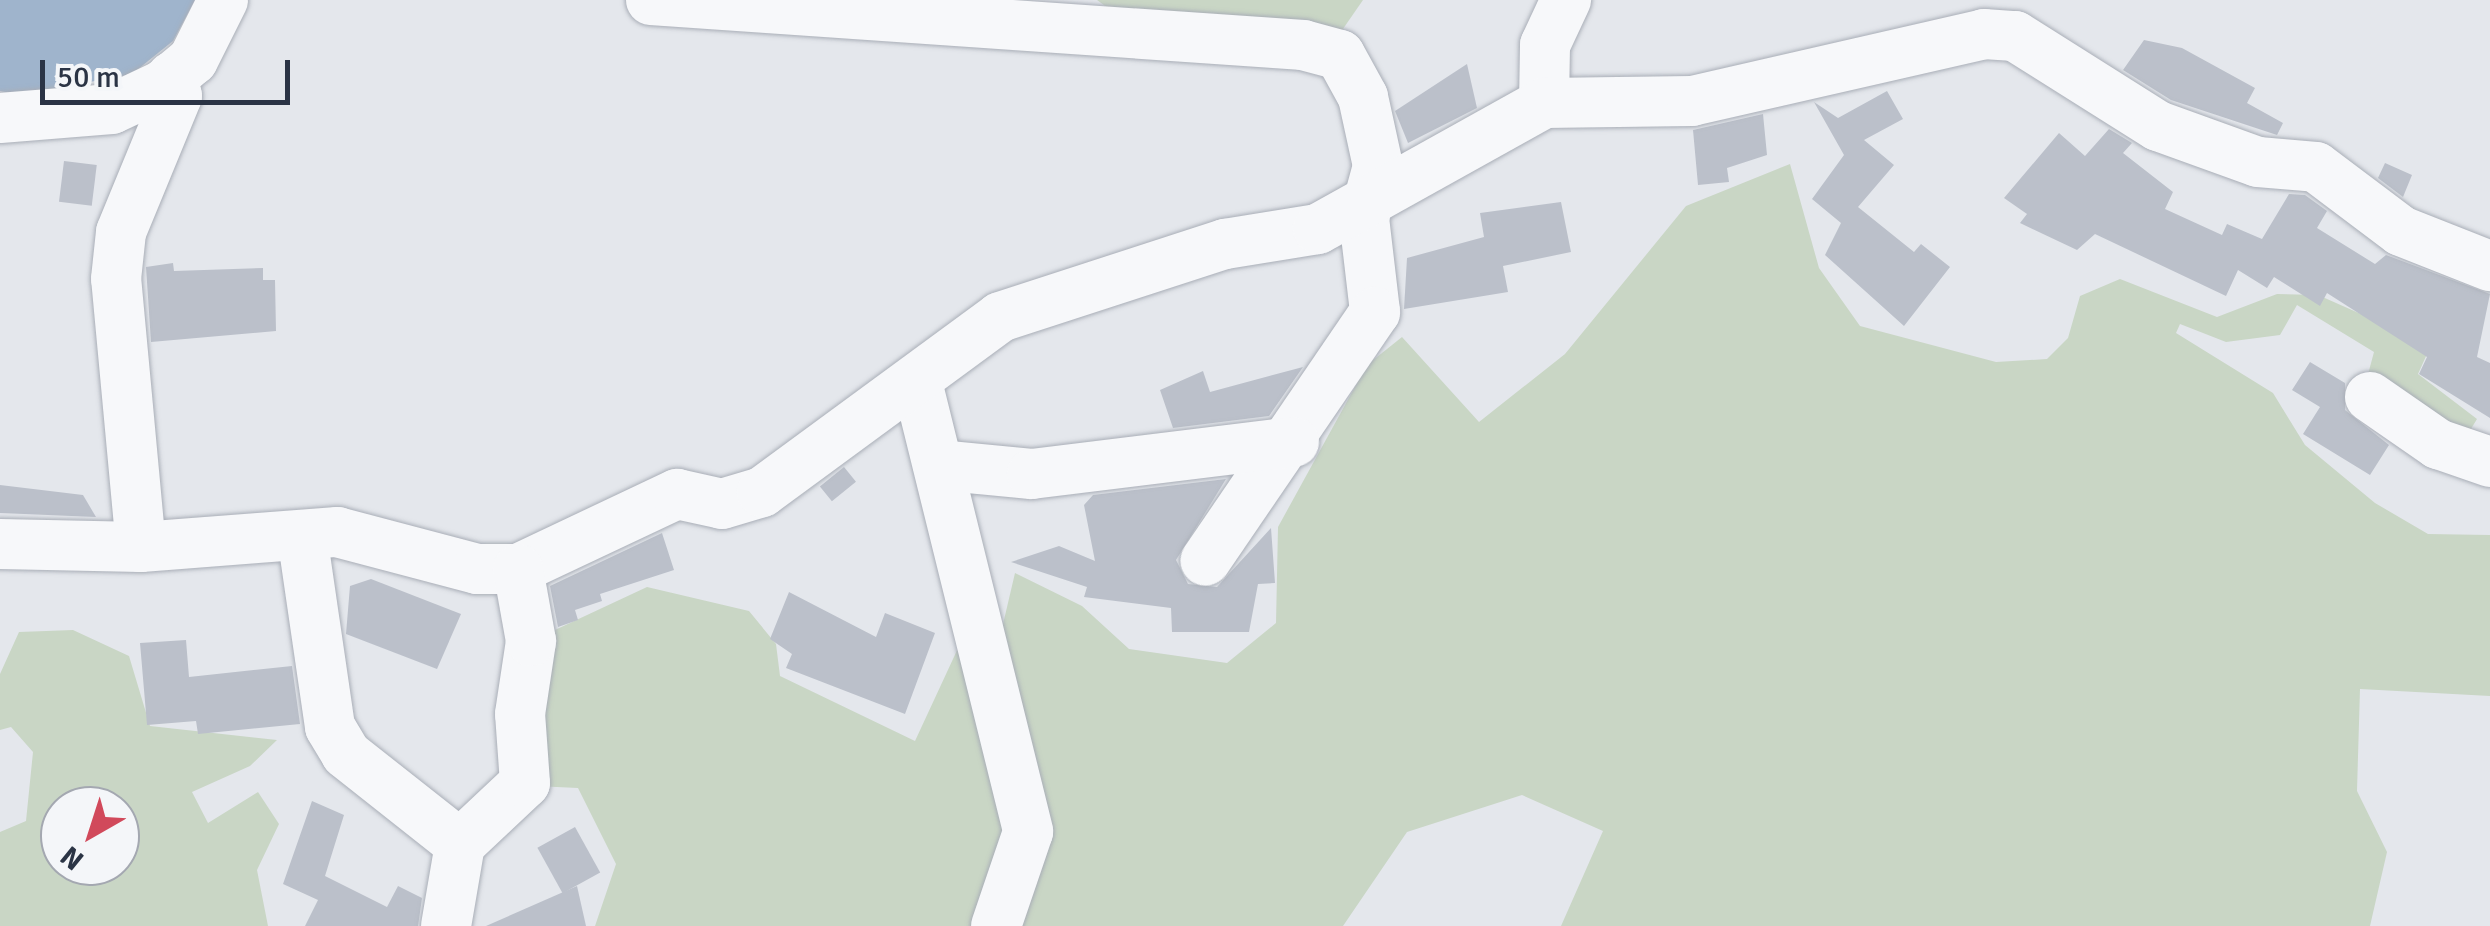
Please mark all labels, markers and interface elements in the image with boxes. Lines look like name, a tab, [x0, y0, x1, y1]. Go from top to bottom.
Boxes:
scale bar	[45, 40, 295, 102]
text: 50 m	[57, 59, 120, 96]
north arrow	[40, 786, 140, 886]
text: N	[54, 838, 91, 877]

